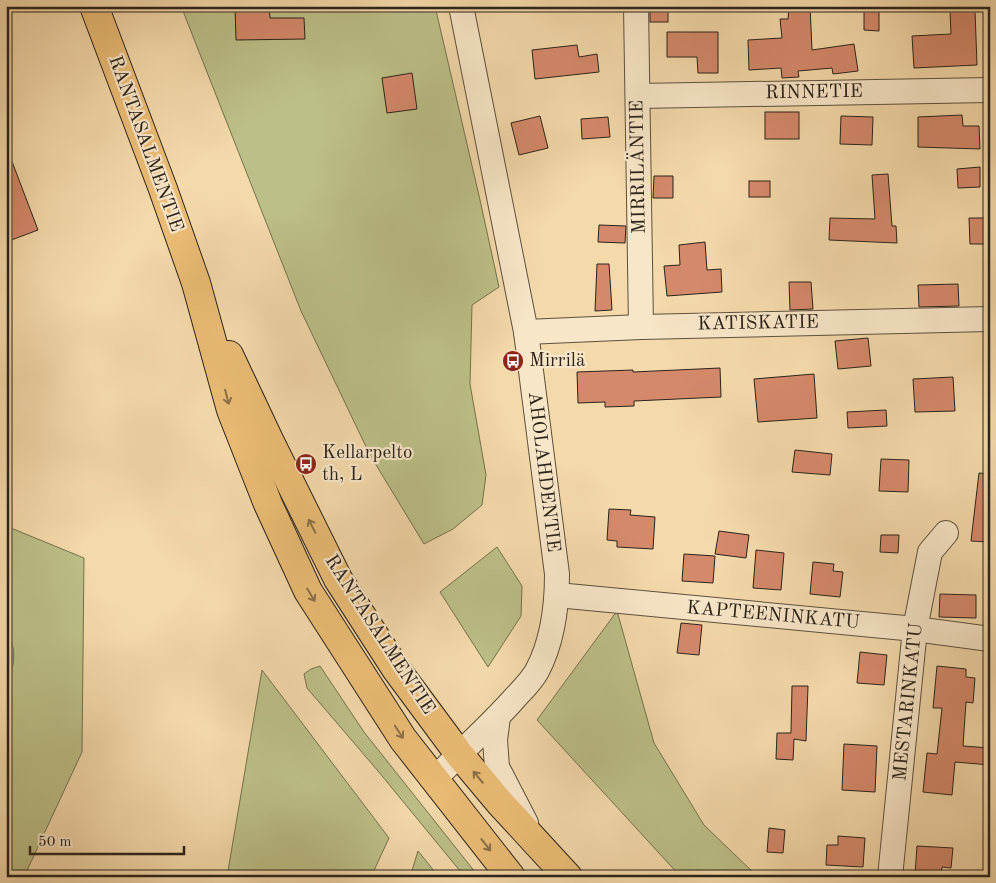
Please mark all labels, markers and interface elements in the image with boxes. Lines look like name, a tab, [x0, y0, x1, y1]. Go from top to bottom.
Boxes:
street label: RANTASALMENTIE	[104, 53, 186, 235]
street label: RINNETIE	[765, 83, 863, 103]
street label: MIRRILÄNTIE	[625, 100, 650, 234]
street label: KATISKATIE	[697, 313, 819, 335]
bus stop icon: Mirrilä	[501, 349, 525, 373]
place label: Mirrilä	[529, 352, 586, 371]
one-way arrow	[223, 389, 233, 405]
street label: AHOLAHDENTIE	[524, 391, 562, 553]
place label: Kellarpelto th, L	[322, 444, 412, 485]
bus stop icon: Kellarpelto th, L	[294, 452, 318, 476]
one-way arrow	[307, 519, 316, 534]
street label: RANTASALMENTIE	[320, 552, 438, 718]
one-way arrow	[306, 588, 316, 602]
street label: KAPTEENINKATU	[686, 599, 861, 633]
street label: MESTARINKATU	[891, 622, 927, 782]
one-way arrow	[394, 725, 404, 739]
one-way arrow	[473, 771, 484, 784]
scale bar	[30, 823, 184, 855]
text: 50 m	[38, 835, 72, 850]
one-way arrow	[481, 838, 492, 851]

